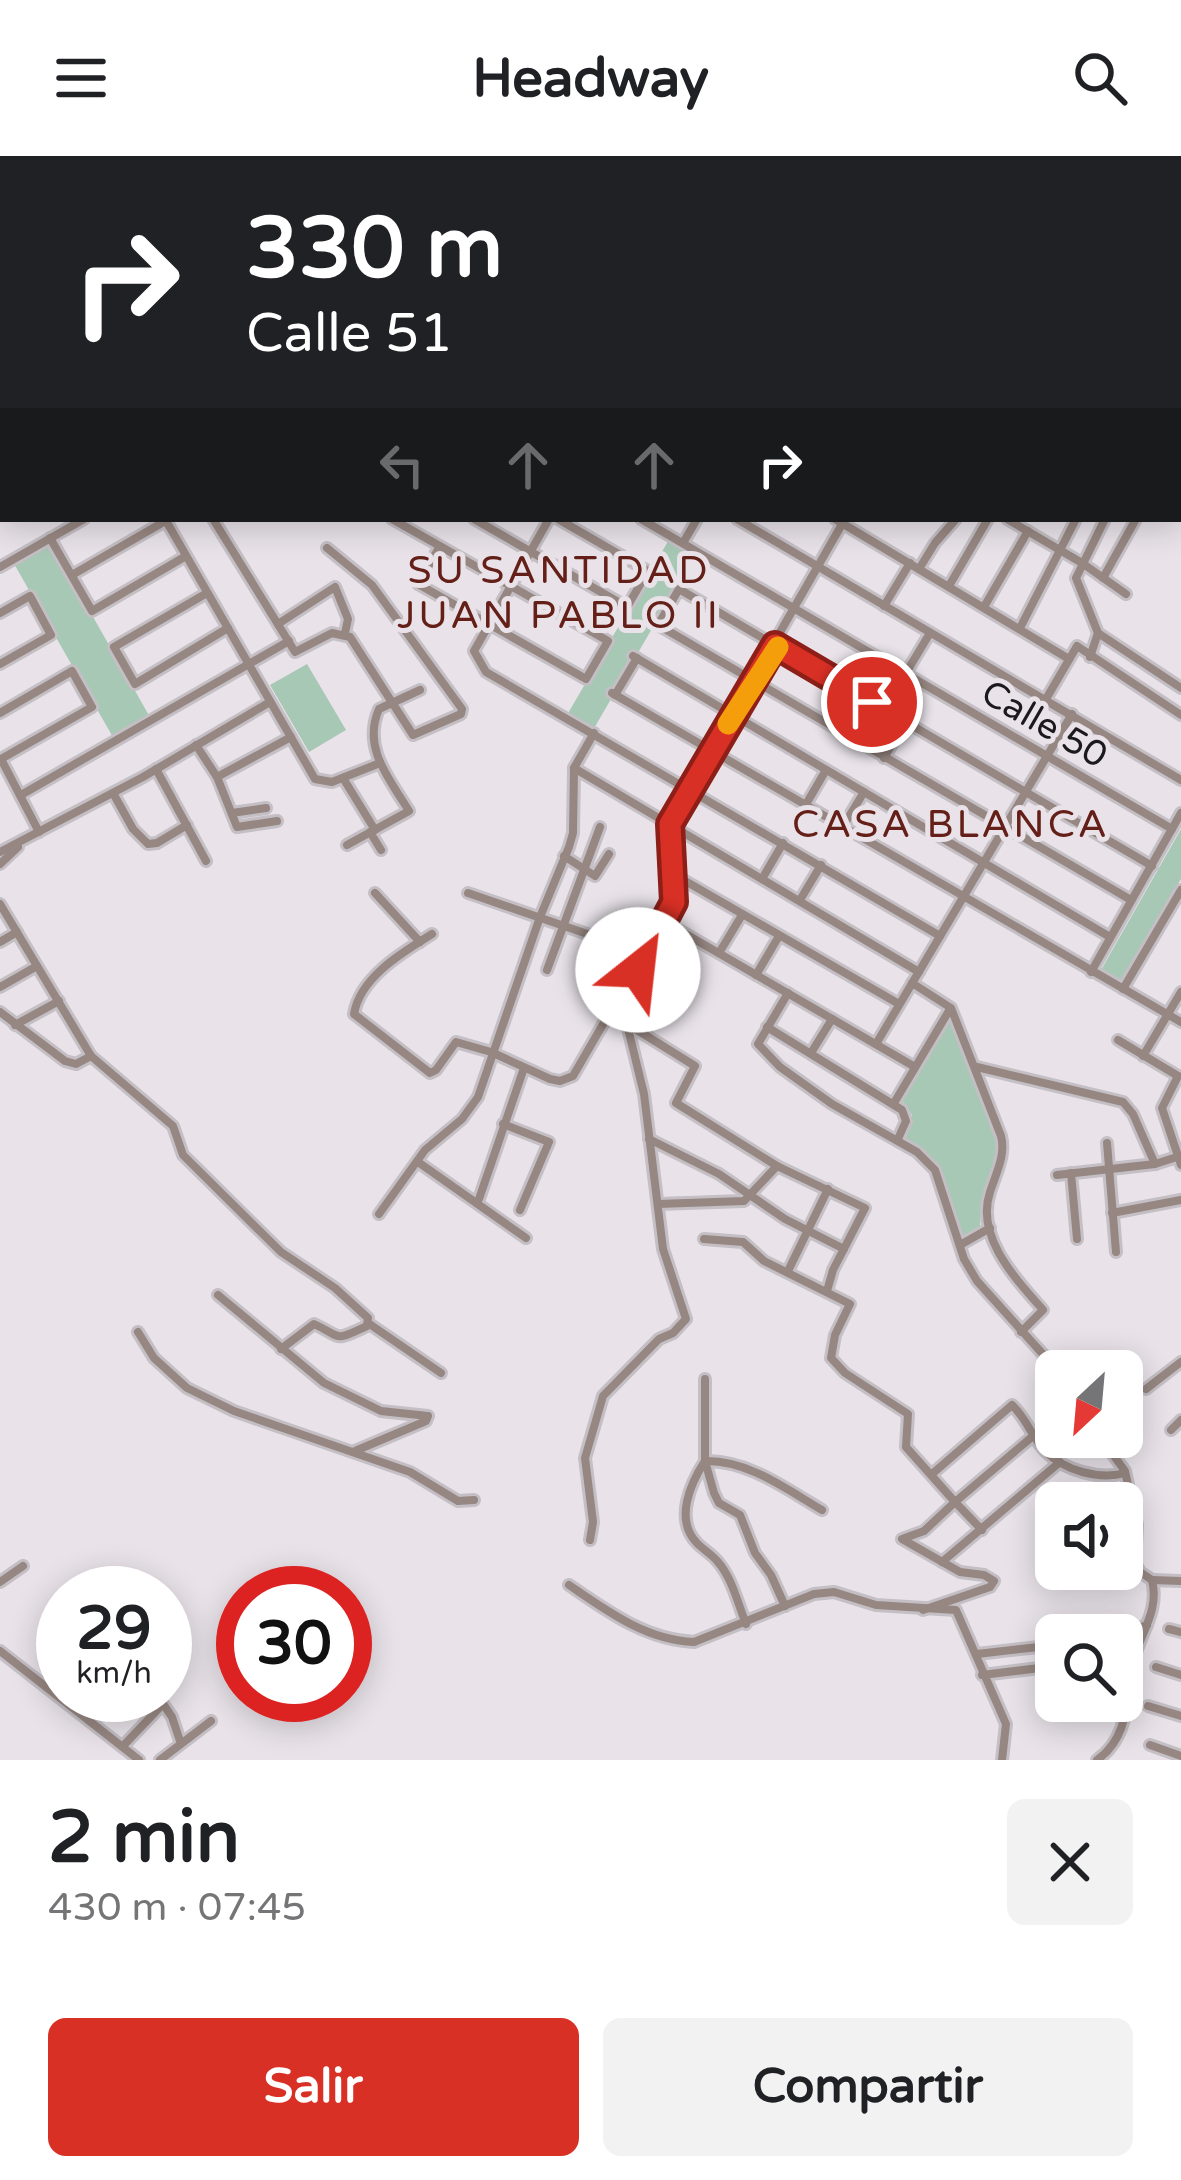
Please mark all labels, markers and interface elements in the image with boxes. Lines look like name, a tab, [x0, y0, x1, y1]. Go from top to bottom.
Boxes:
icon: menu	[48, 45, 114, 111]
icon: search	[1067, 45, 1133, 111]
text: Headway	[472, 46, 709, 111]
text: 330 m	[246, 199, 503, 300]
icon: right	[48, 204, 204, 360]
text: Calle 51	[246, 301, 453, 366]
icon: left	[369, 432, 435, 498]
icon: ahead	[495, 432, 561, 498]
icon: ahead	[621, 432, 687, 498]
icon: right	[747, 432, 813, 498]
district label: SU SANTIDAD JUAN PABLO II	[397, 547, 721, 639]
pin	[821, 651, 923, 753]
icon: arrive	[839, 669, 905, 735]
street label: Calle 50	[974, 671, 1115, 777]
district label: CASA BLANCA	[792, 801, 1110, 848]
position arrow	[575, 907, 701, 1033]
north arrow	[1035, 1350, 1143, 1458]
map controls	[1035, 1350, 1143, 1722]
button: sound	[1035, 1482, 1143, 1590]
speed limit sign: 30	[216, 1566, 372, 1722]
text: 29	[76, 1593, 152, 1665]
button: search	[1035, 1614, 1143, 1722]
text: km/h	[76, 1655, 152, 1692]
text: 2 min	[48, 1795, 240, 1882]
button: close	[1007, 1799, 1133, 1925]
text: 430 m · 07:45	[48, 1884, 306, 1931]
button: Salir	[48, 2018, 579, 2156]
button: Compartir	[603, 2018, 1133, 2156]

